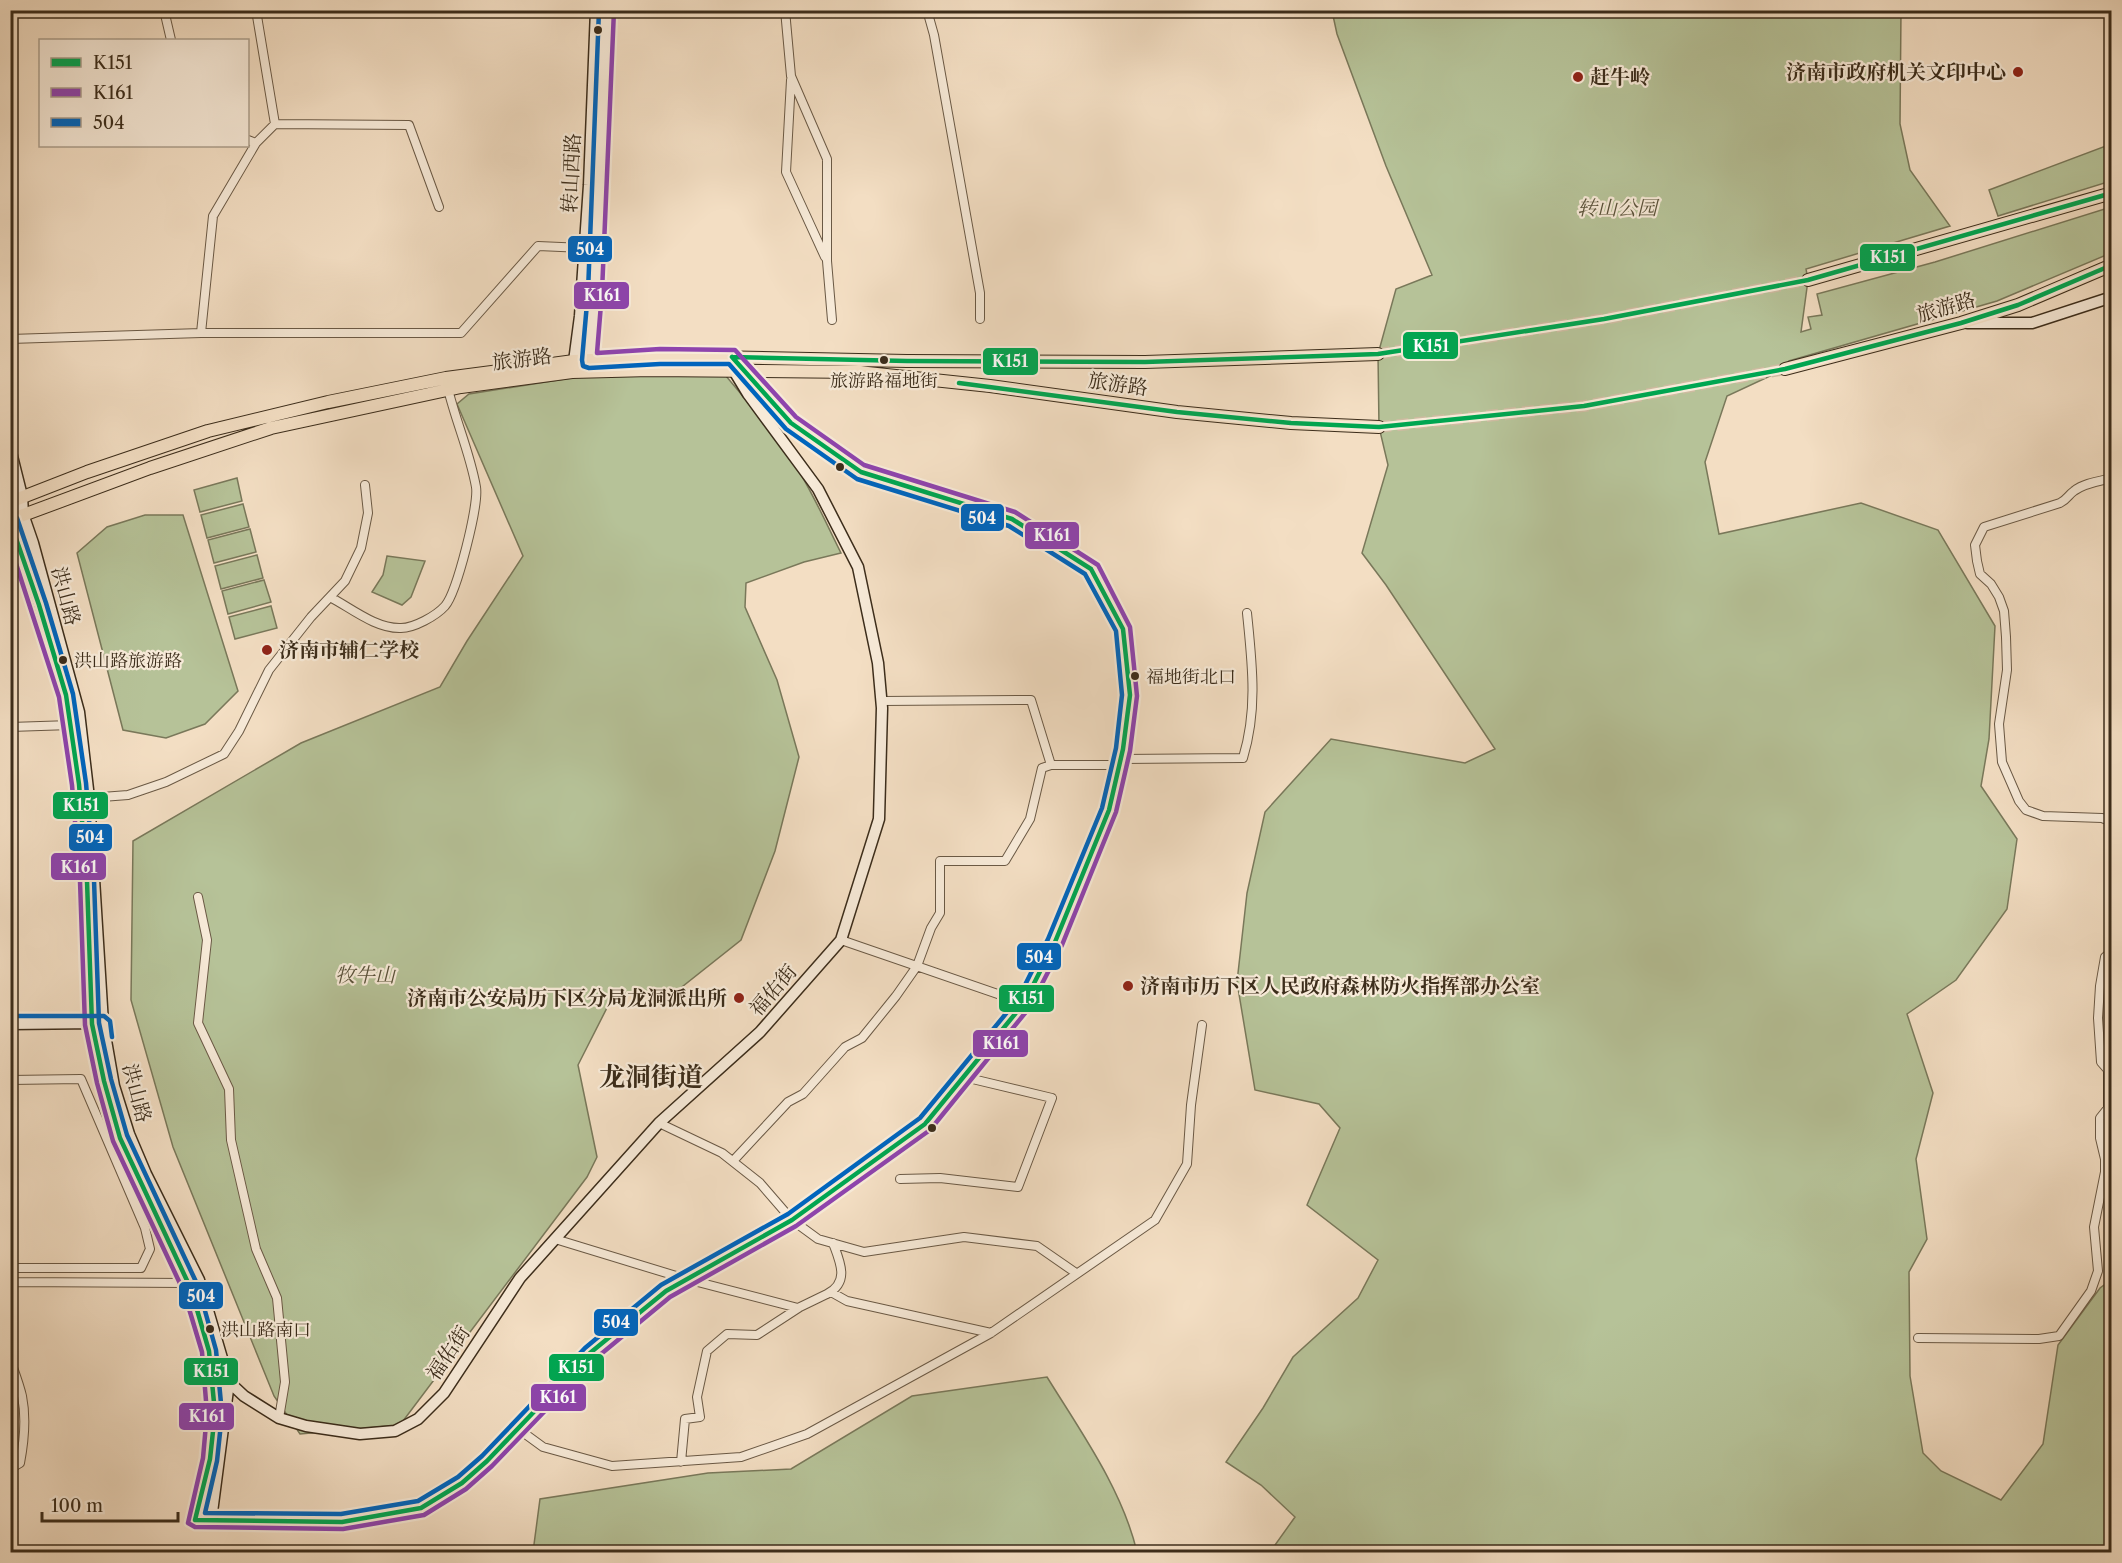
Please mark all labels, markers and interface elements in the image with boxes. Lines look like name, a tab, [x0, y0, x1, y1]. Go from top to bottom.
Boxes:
unlabelled marker	[592, 24, 604, 36]
legend	[39, 39, 249, 147]
text: K151	[93, 52, 133, 74]
place label: 济南市政府机关文印中心	[1786, 60, 2006, 84]
place label: 赶牛岭	[1590, 65, 1650, 89]
marker: 济南市政府机关文印中心	[2011, 65, 2025, 79]
marker: 赶牛岭	[1571, 70, 1585, 84]
text: K161	[93, 82, 134, 104]
text: 504	[93, 112, 125, 134]
street label: 转山西路	[557, 132, 585, 214]
park label: 转山公园	[1577, 196, 1660, 220]
line badge: 504	[567, 235, 613, 263]
text: 504	[576, 239, 604, 259]
line badge: K151	[1859, 243, 1916, 272]
text: K151	[1870, 247, 1907, 267]
line badge: K161	[573, 281, 630, 310]
text: K161	[583, 285, 621, 305]
street label: 旅游路	[1914, 287, 1978, 327]
line badge: K151	[1402, 331, 1459, 360]
text: K151	[1413, 336, 1450, 356]
street label: 旅游路	[491, 343, 553, 375]
line badge: K151	[982, 347, 1039, 376]
text: K151	[992, 351, 1029, 371]
marker: 旅游路福地街	[878, 354, 890, 366]
street label: 旅游路	[1087, 368, 1149, 400]
place label: 旅游路福地街	[830, 370, 938, 392]
unlabelled marker	[834, 461, 846, 473]
line badge: 504	[960, 503, 1005, 532]
text: 504	[968, 508, 996, 528]
line badge: K161	[1024, 521, 1080, 550]
text: K161	[1033, 525, 1071, 545]
street label: 洪山路	[47, 564, 85, 628]
place label: 济南市辅仁学校	[279, 638, 419, 662]
marker: 济南市辅仁学校	[260, 643, 274, 657]
place label: 洪山路旅游路	[74, 650, 182, 672]
marker: 洪山路旅游路	[57, 654, 69, 666]
place label: 福地街北口	[1146, 666, 1236, 688]
marker: 福地街北口	[1129, 670, 1141, 682]
line badge: K151	[52, 791, 109, 820]
text: K151	[63, 795, 100, 815]
line badge: 504	[68, 823, 113, 852]
text: 504	[76, 827, 104, 847]
line badge: K161	[50, 852, 107, 881]
text: K161	[60, 857, 98, 877]
line badge: 504	[1016, 942, 1062, 971]
text: 504	[1025, 947, 1053, 967]
street label: 福佑街	[744, 959, 802, 1021]
park label: 牧牛山	[335, 963, 397, 987]
place label: 济南市历下区人民政府森林防火指挥部办公室	[1140, 974, 1540, 998]
marker: 济南市历下区人民政府森林防火指挥部办公室	[1121, 979, 1135, 993]
line badge: K151	[998, 984, 1055, 1013]
place label: 济南市公安局历下区分局龙洞派出所	[407, 986, 727, 1010]
text: K151	[1008, 988, 1045, 1008]
marker: 济南市公安局历下区分局龙洞派出所	[732, 991, 746, 1005]
line badge: K161	[972, 1029, 1029, 1058]
text: K161	[982, 1033, 1020, 1053]
street label: 洪山路	[118, 1061, 156, 1125]
district label: 龙洞街道	[599, 1061, 703, 1093]
unlabelled marker	[926, 1122, 938, 1134]
line badge: 504	[178, 1281, 224, 1310]
text: 504	[187, 1286, 215, 1306]
line badge: 504	[593, 1308, 639, 1337]
text: 504	[602, 1312, 630, 1332]
place label: 洪山路南口	[221, 1319, 311, 1341]
street label: 福佑街	[421, 1321, 475, 1385]
marker: 洪山路南口	[204, 1323, 216, 1335]
line badge: K151	[548, 1353, 605, 1382]
line badge: K151	[183, 1357, 239, 1386]
text: K151	[558, 1357, 595, 1377]
text: K151	[193, 1361, 230, 1381]
line badge: K161	[530, 1383, 587, 1412]
text: K161	[539, 1387, 577, 1407]
line badge: K161	[178, 1402, 235, 1431]
text: K161	[188, 1406, 226, 1426]
scale bar	[42, 1485, 178, 1523]
text: 100 m	[51, 1495, 103, 1517]

